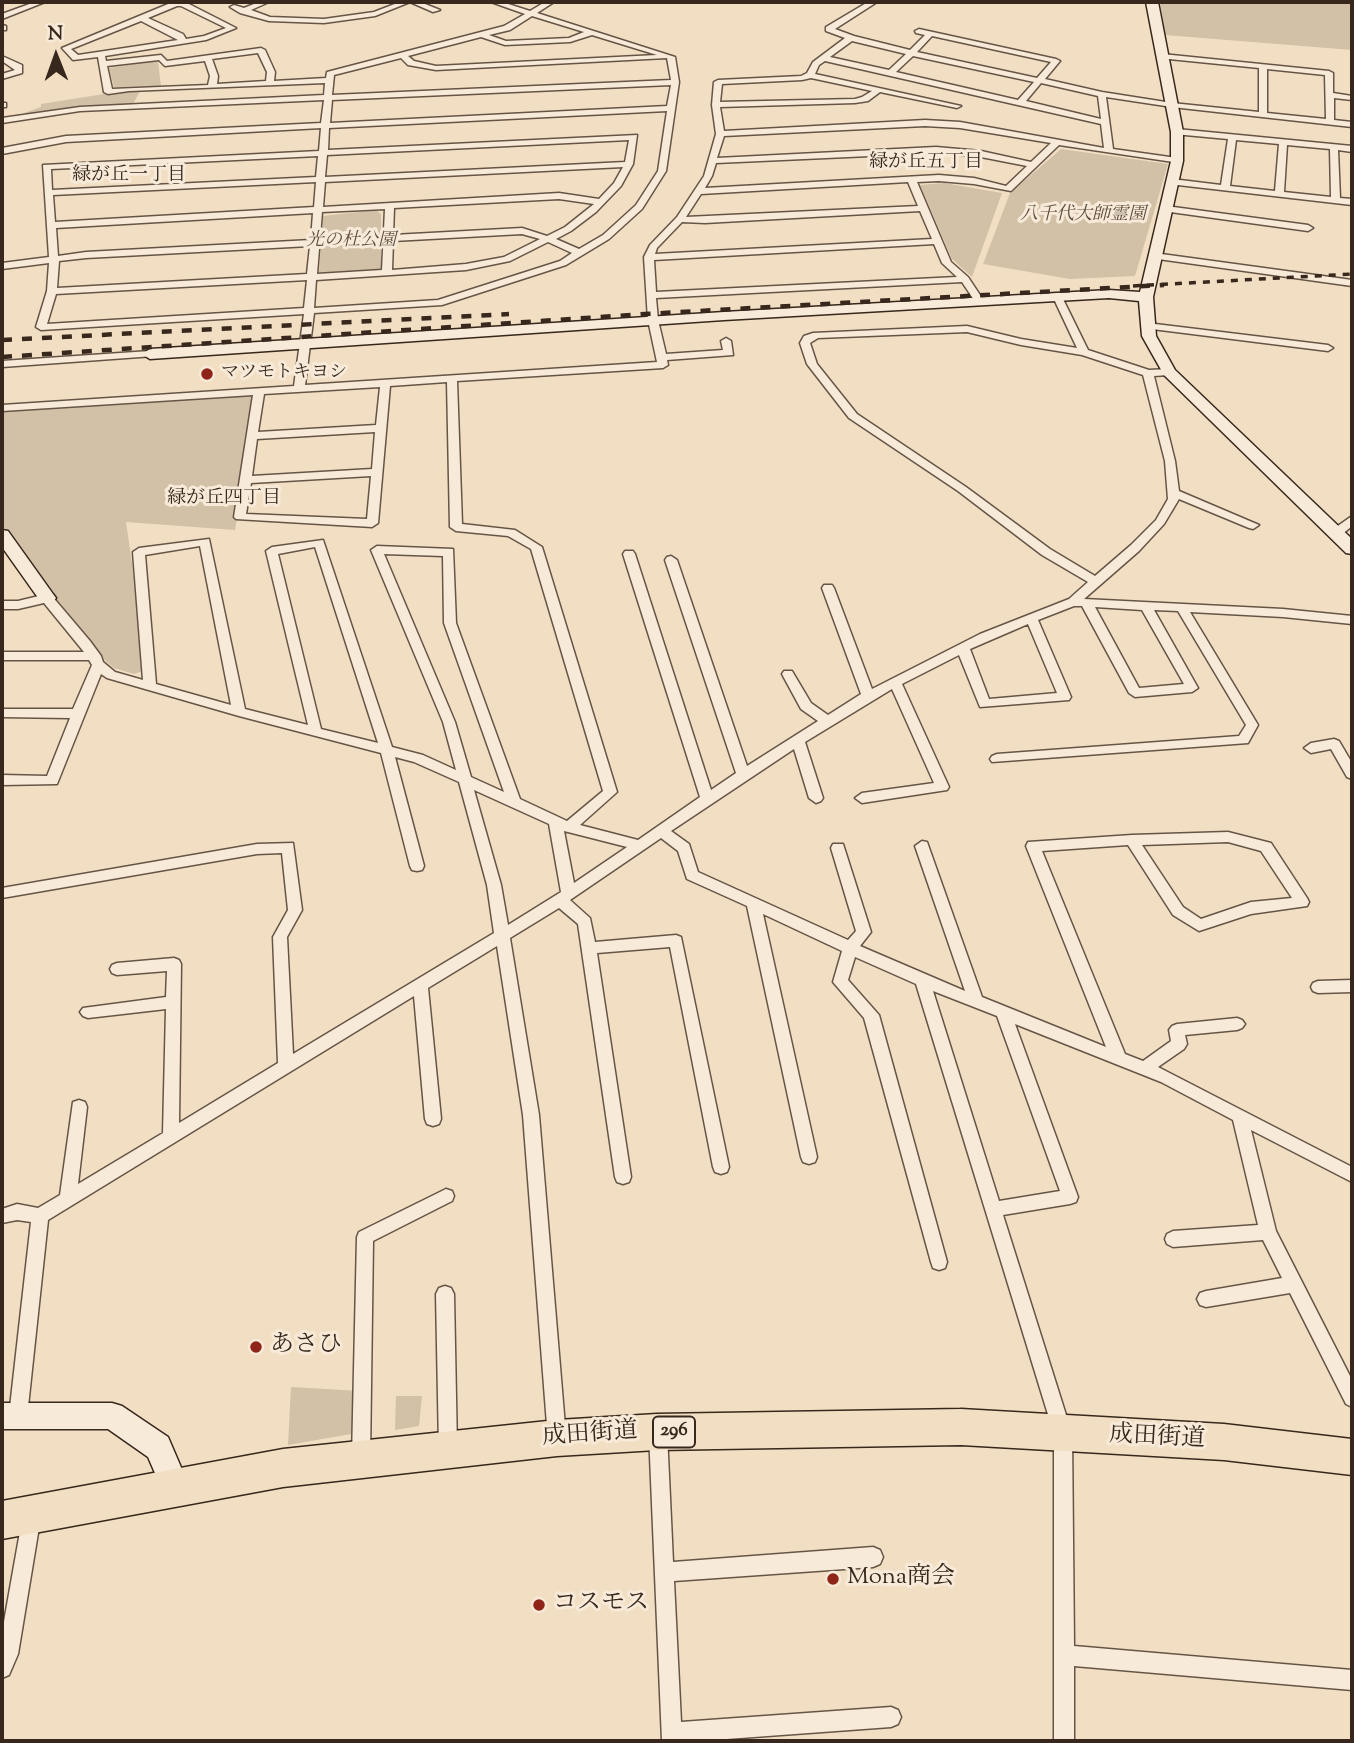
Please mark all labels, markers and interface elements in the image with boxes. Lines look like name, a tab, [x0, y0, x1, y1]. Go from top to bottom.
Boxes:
north arrow	[21, 21, 91, 91]
text: N	[48, 21, 63, 48]
district label: 緑が丘五丁目	[869, 153, 983, 175]
district label: 緑が丘一丁目	[72, 166, 186, 188]
park label: 八千代大師霊園	[1020, 205, 1146, 227]
park label: 光の杜公園	[306, 231, 396, 253]
place label: マツモトキヨシ	[221, 363, 347, 385]
marker: マツモトキヨシ	[199, 366, 215, 382]
district label: 緑が丘四丁目	[167, 489, 281, 511]
place label: あさひ	[270, 1333, 342, 1361]
marker: あさひ	[248, 1339, 264, 1355]
road number: 296	[653, 1416, 695, 1448]
street label: 成田街道	[541, 1418, 639, 1454]
street label: 成田街道	[1108, 1422, 1206, 1456]
place label: Mona商会	[847, 1565, 955, 1593]
marker: Mona商会	[825, 1571, 841, 1587]
place label: コスモス	[553, 1591, 649, 1619]
marker: コスモス	[531, 1597, 547, 1613]

